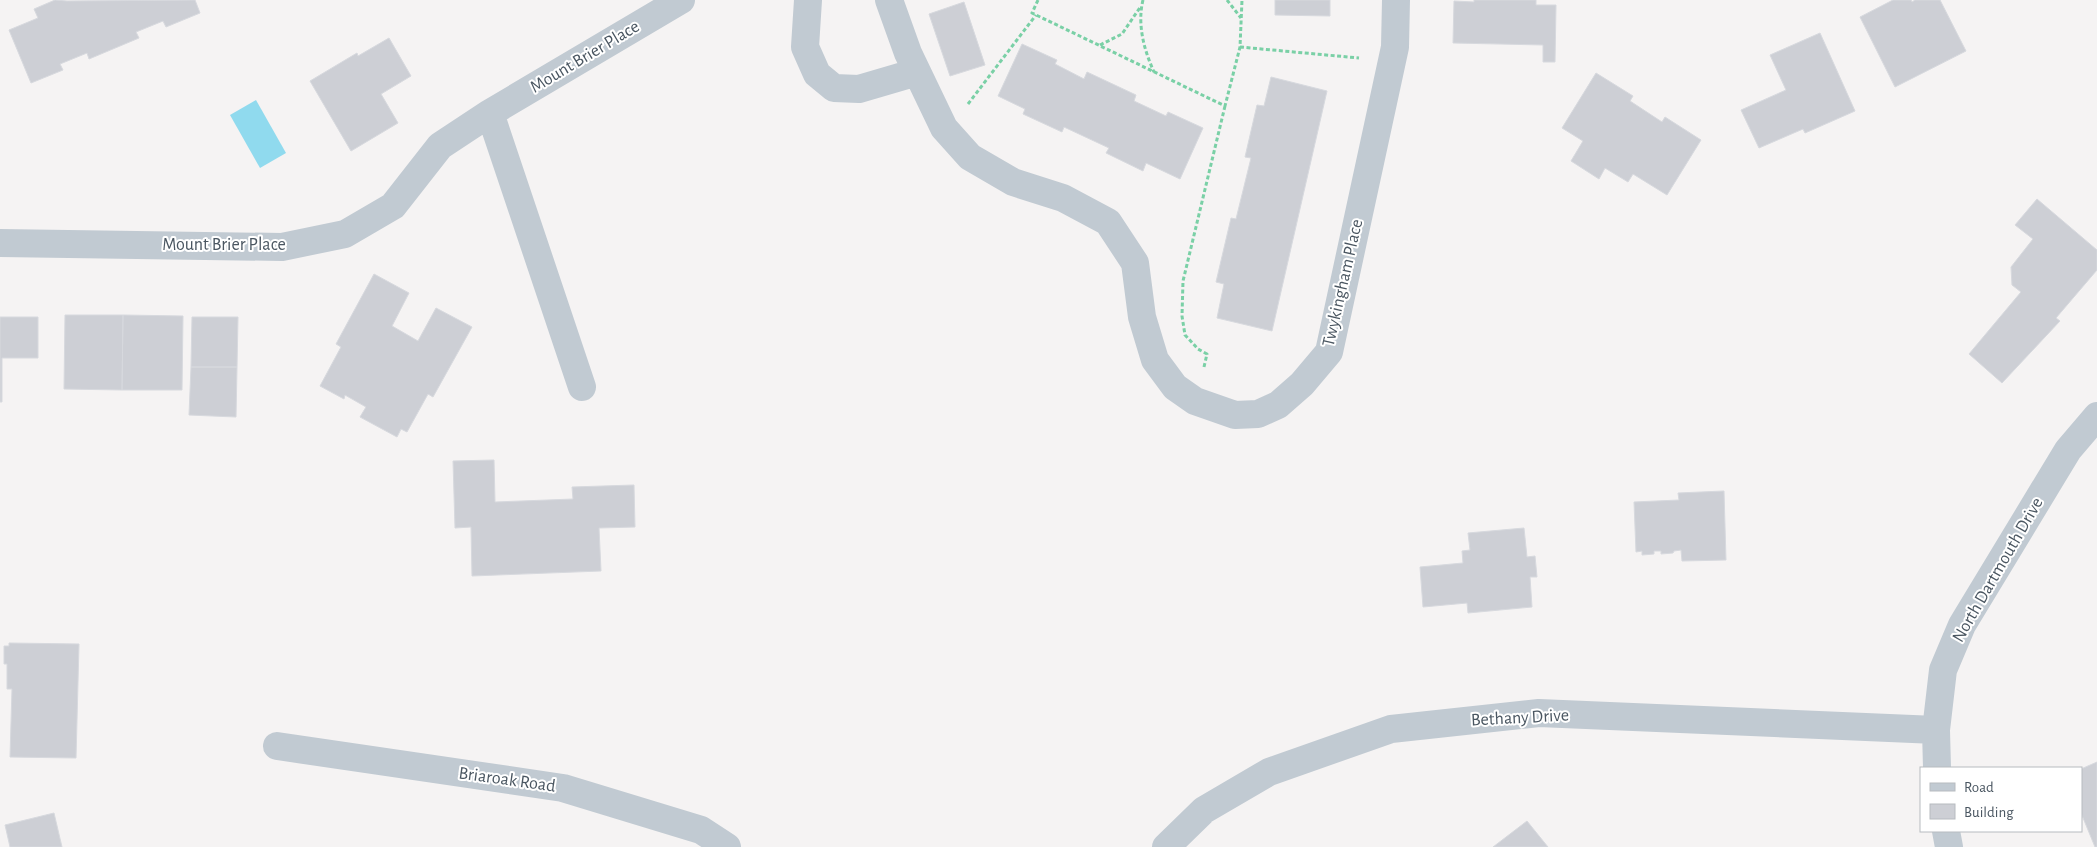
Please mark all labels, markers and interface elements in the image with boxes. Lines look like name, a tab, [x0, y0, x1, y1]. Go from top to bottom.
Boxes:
street label: Mount Brier Place	[527, 17, 643, 97]
street label: Twykingham Place	[1320, 218, 1366, 348]
street label: Mount Brier Place	[162, 236, 286, 254]
street label: North Dartmouth Drive	[1949, 495, 2047, 645]
street label: Bethany Drive	[1471, 706, 1569, 730]
street label: Briaroak Road	[457, 764, 557, 796]
legend	[1920, 767, 2082, 832]
text: Road	[1964, 780, 1994, 795]
text: Building	[1964, 805, 2014, 820]

